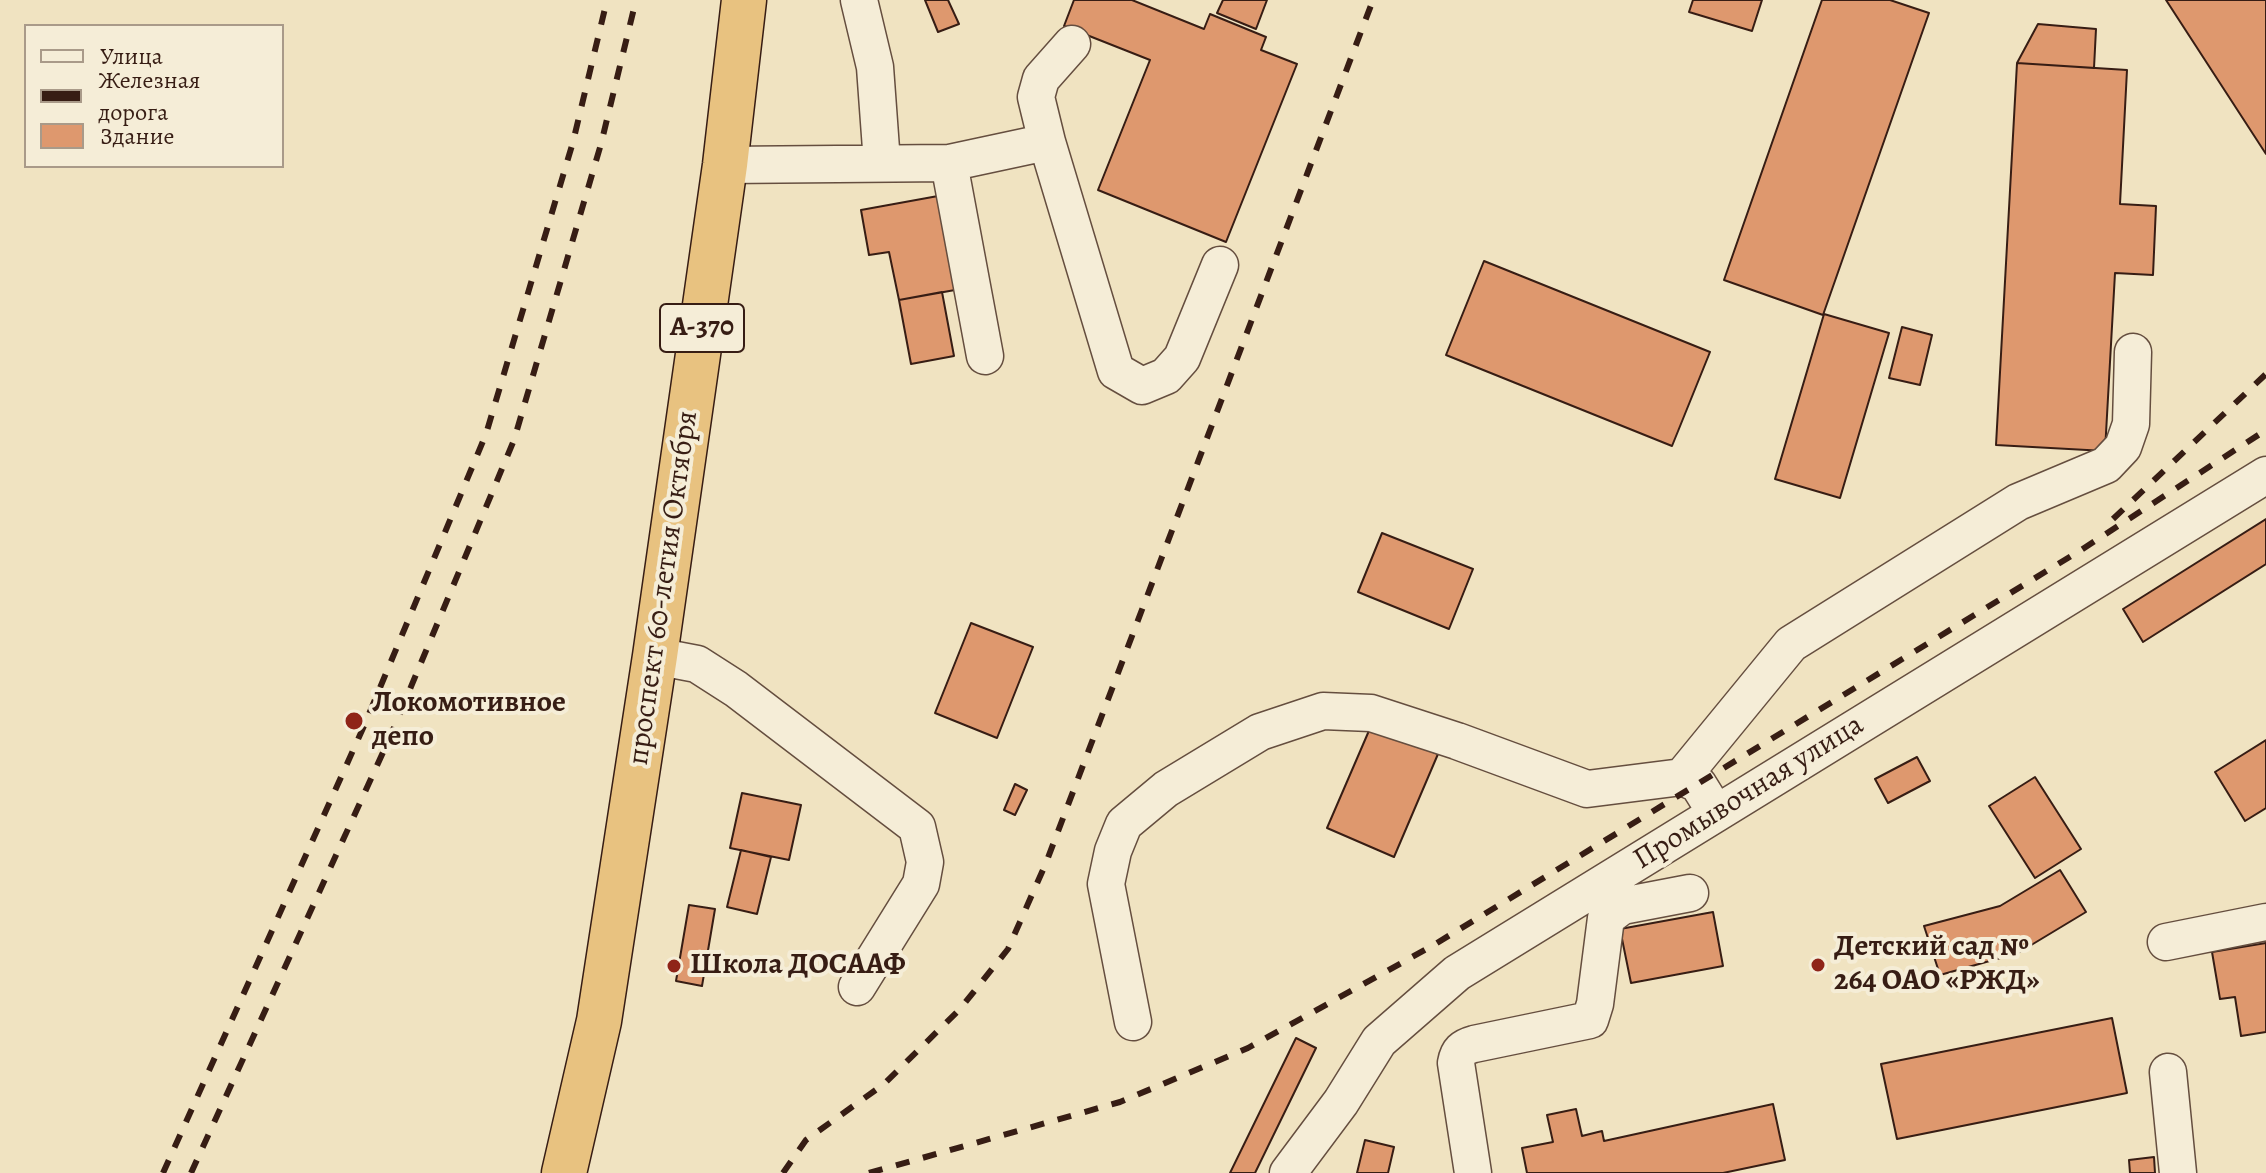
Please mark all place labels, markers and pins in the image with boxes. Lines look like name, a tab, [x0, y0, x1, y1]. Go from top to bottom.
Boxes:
place label: Локомотивное депо	[372, 686, 566, 756]
marker: Локомотивное депо	[343, 710, 365, 732]
place label: Детский сад № 264 ОАО «РЖД»	[1834, 930, 2040, 1000]
place label: Школа ДОСААФ	[690, 948, 906, 984]
marker: Детский сад № 264 ОАО «РЖД»	[1809, 956, 1827, 974]
marker: Школа ДОСААФ	[665, 957, 683, 975]

